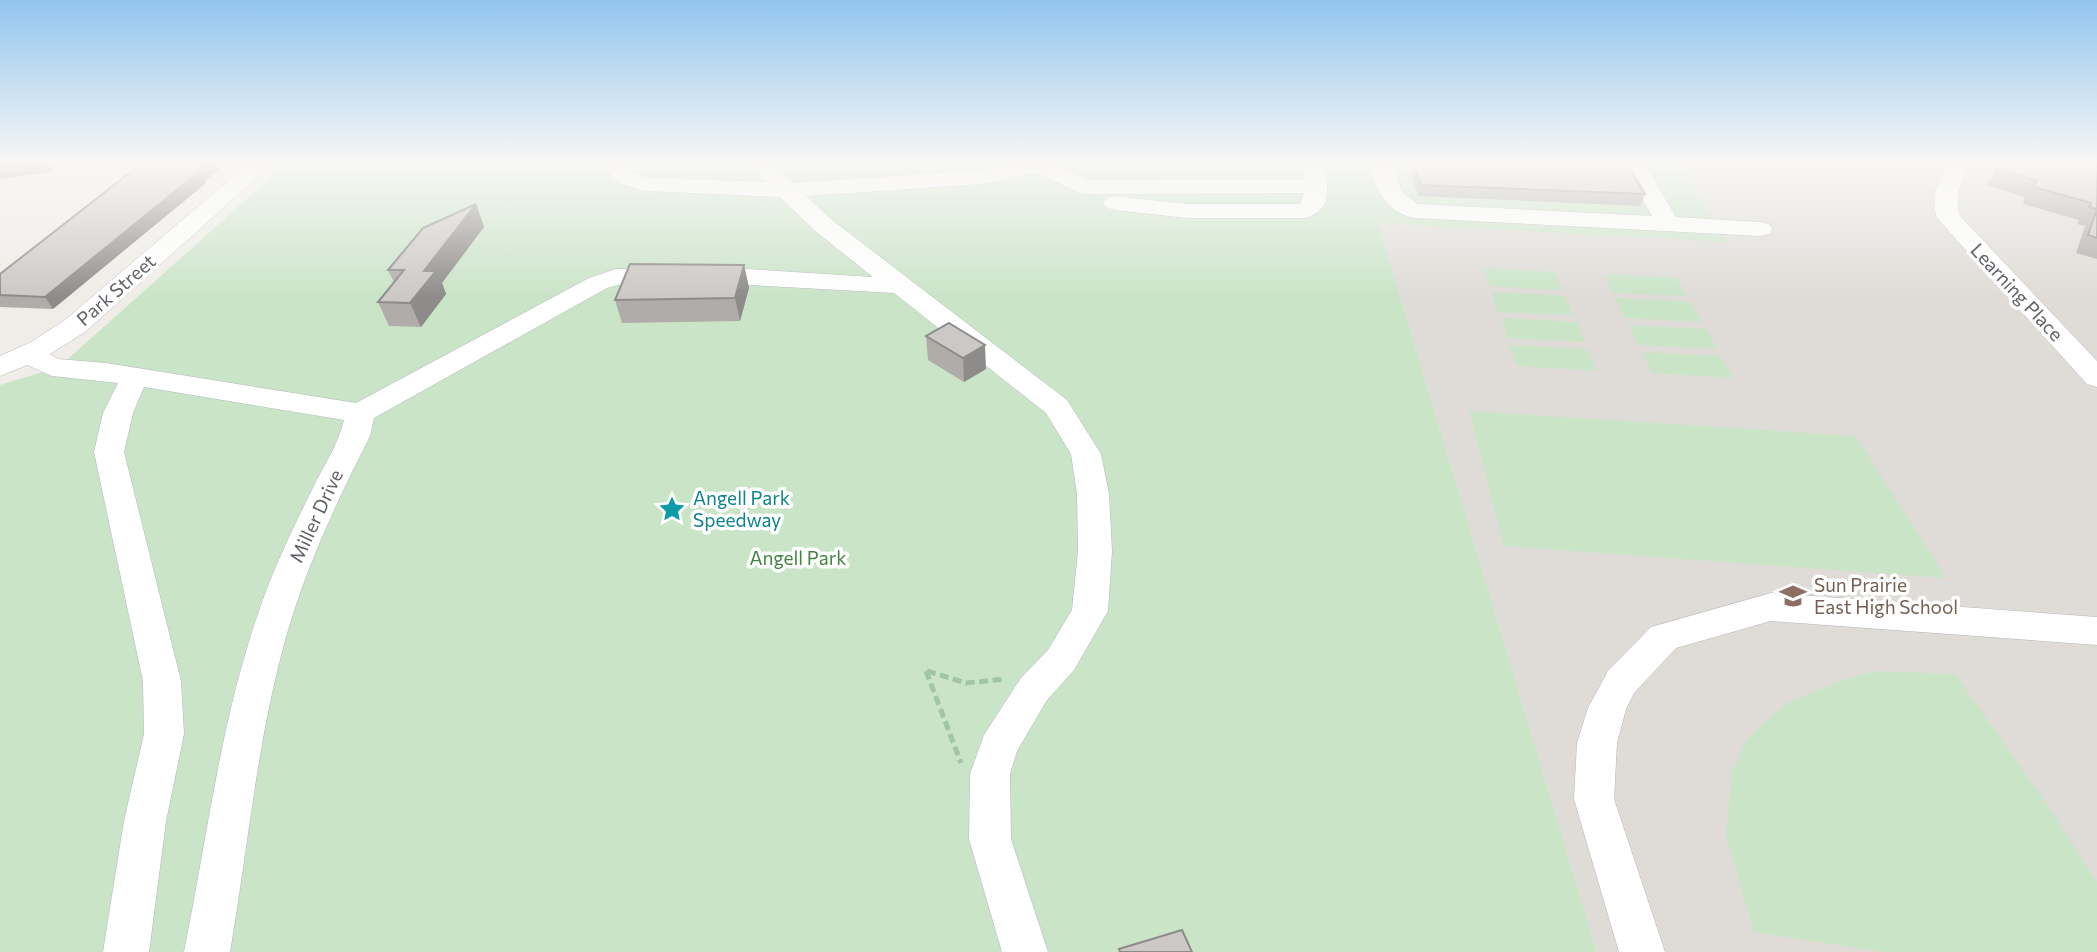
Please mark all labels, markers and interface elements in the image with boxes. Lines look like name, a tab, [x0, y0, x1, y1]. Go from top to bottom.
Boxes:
street label: Learning Place	[1966, 238, 2068, 345]
street label: Park Street	[71, 249, 160, 330]
street label: Miller Drive	[284, 466, 347, 566]
place label: Angell Park Speedway	[693, 486, 790, 531]
place icon: Angell Park Speedway	[657, 494, 687, 524]
park label: Angell Park	[749, 546, 847, 569]
place label: Sun Prairie East High School	[1814, 573, 1958, 618]
school or university icon: Sun Prairie East High School	[1778, 581, 1808, 611]

